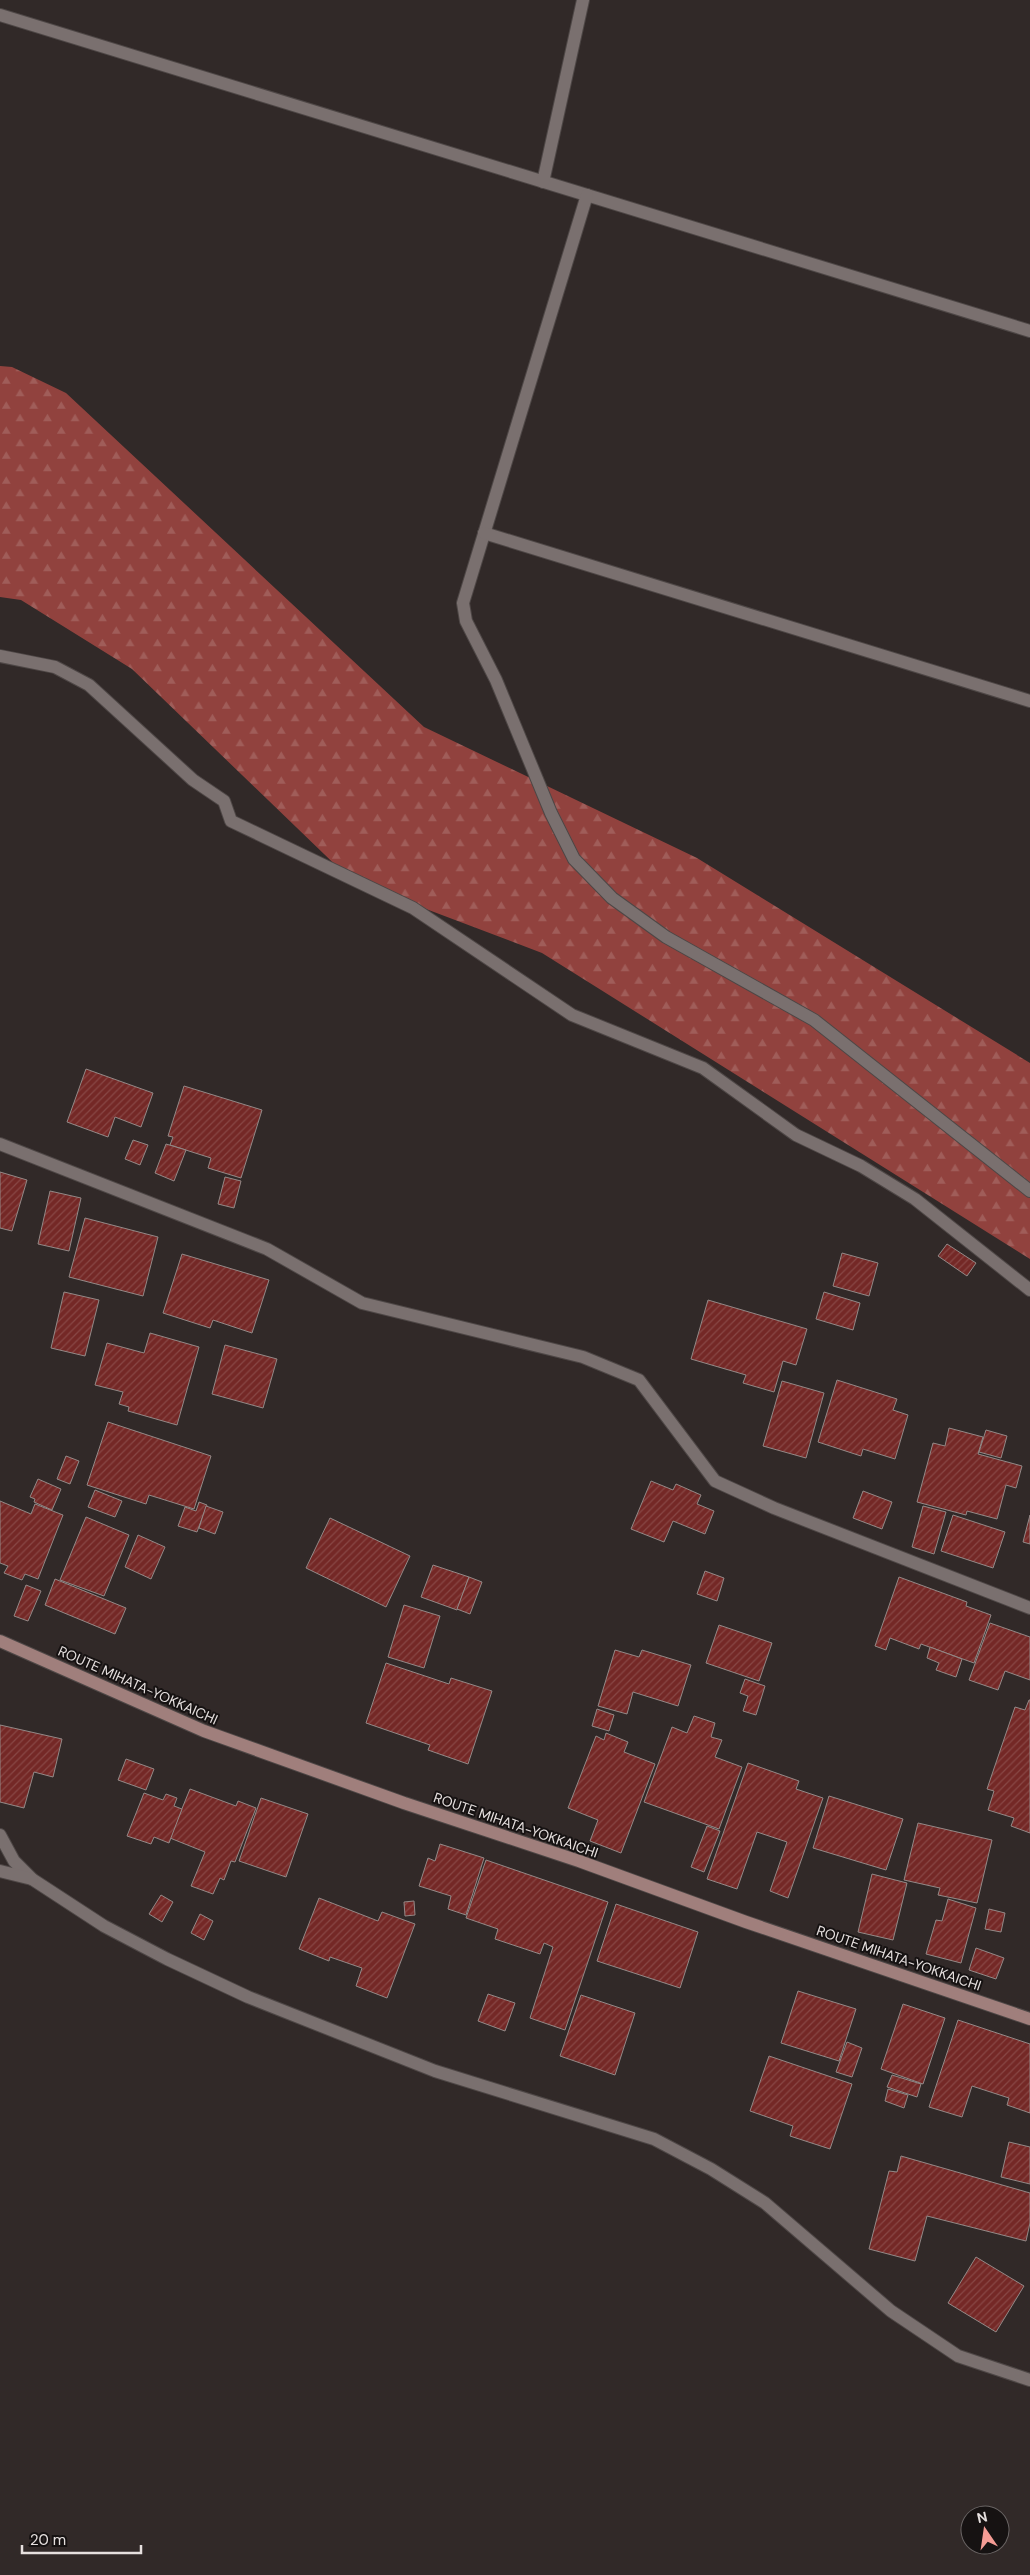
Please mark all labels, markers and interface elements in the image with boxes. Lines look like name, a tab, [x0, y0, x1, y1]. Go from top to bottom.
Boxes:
street label: ROUTE MIHATA-YOKKAICHI	[55, 1642, 221, 1728]
street label: ROUTE MIHATA-YOKKAICHI	[431, 1788, 601, 1862]
street label: ROUTE MIHATA-YOKKAICHI	[814, 1921, 984, 1995]
north arrow	[960, 2505, 1010, 2555]
text: N	[975, 2507, 989, 2527]
scale bar	[22, 2522, 141, 2554]
text: 20 m	[30, 2530, 66, 2550]

